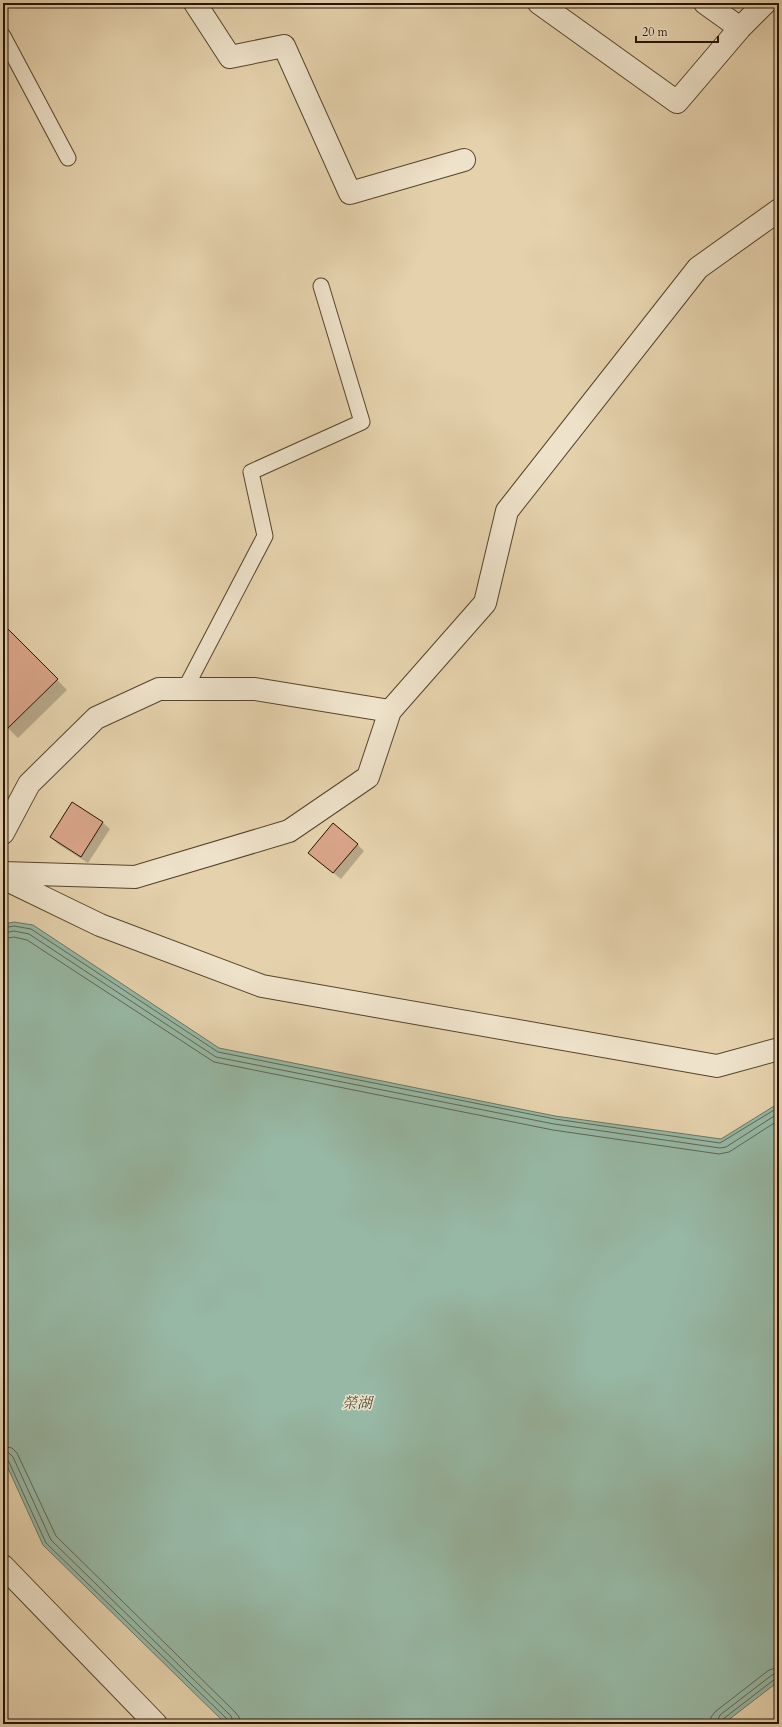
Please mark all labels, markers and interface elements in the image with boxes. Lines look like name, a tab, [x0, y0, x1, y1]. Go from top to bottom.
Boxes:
scale bar	[636, 18, 718, 44]
text: 20 m	[642, 24, 669, 40]
water label: 榮湖	[342, 1393, 375, 1413]

